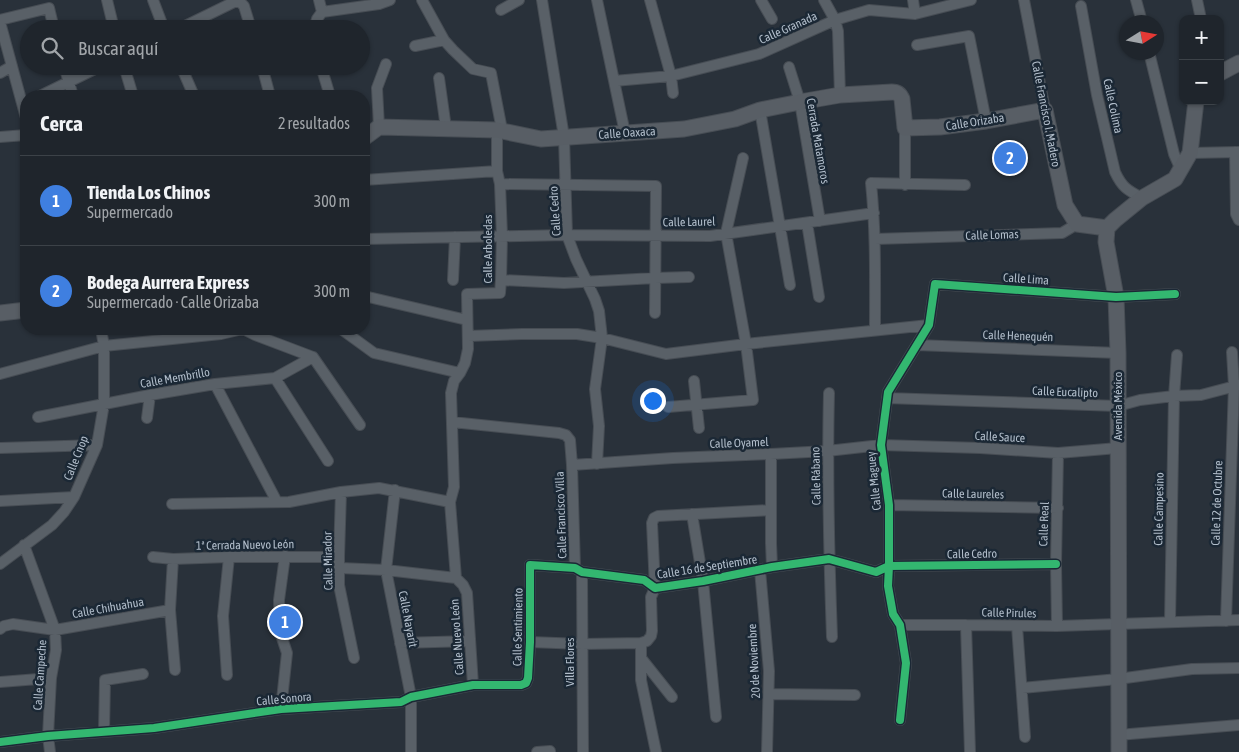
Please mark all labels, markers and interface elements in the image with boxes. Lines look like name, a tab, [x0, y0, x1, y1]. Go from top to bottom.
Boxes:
street label: Calle Granada	[757, 9, 819, 47]
north arrow	[1119, 15, 1164, 60]
map controls	[1179, 15, 1224, 105]
button: +	[1179, 15, 1224, 60]
search box	[20, 20, 370, 75]
icon: search	[38, 34, 66, 62]
text: Buscar aquí	[78, 37, 158, 59]
street label: Calle Francisco I. Madero	[1029, 60, 1063, 168]
button: −	[1179, 60, 1224, 105]
street label: Calle Colima	[1100, 77, 1126, 135]
street label: Cerrada Matamoros	[804, 97, 832, 185]
street label: Calle Orizaba	[945, 110, 1005, 134]
text: Cerca	[40, 111, 83, 135]
text: 2 resultados	[278, 114, 350, 132]
street label: Calle Oaxaca	[598, 124, 656, 142]
pin: 2	[994, 139, 1026, 177]
text: Tienda Los Chinos	[87, 181, 210, 203]
street label: Calle Cedro	[546, 185, 564, 236]
text: 1	[52, 192, 60, 210]
text: 300 m	[314, 192, 350, 210]
text: Supermercado	[87, 203, 173, 221]
street label: Calle Arboledas	[481, 214, 495, 284]
street label: Calle Laurel	[663, 215, 716, 229]
street label: Calle Lomas	[965, 227, 1019, 243]
street label: Calle Lima	[1003, 270, 1049, 288]
text: Bodega Aurrera Express	[87, 271, 249, 293]
text: 2	[52, 282, 60, 300]
text: 300 m	[314, 282, 350, 300]
text: Supermercado · Calle Orizaba	[87, 293, 259, 311]
street label: Calle Henequén	[982, 328, 1054, 344]
street label: Calle Membrillo	[139, 365, 211, 391]
street label: Avenida México	[1111, 371, 1125, 440]
street label: Calle Eucalipto	[1032, 384, 1098, 400]
your location	[640, 388, 666, 414]
street label: Calle Sauce	[974, 429, 1026, 445]
street label: Calle Cnop	[61, 433, 91, 482]
street label: Calle Oyamel	[709, 435, 770, 451]
street label: Calle Rábano	[808, 446, 824, 505]
street label: Calle Maguey	[864, 451, 884, 511]
street label: Calle 12 de Octubre	[1209, 460, 1225, 546]
street label: Calle Francisco Villa	[552, 471, 570, 559]
street label: Calle Campesino	[1151, 472, 1167, 546]
street label: Calle Laureles	[942, 486, 1004, 502]
street label: Calle Real	[1036, 501, 1052, 546]
street label: Calle Mirador	[320, 531, 336, 591]
street label: 1ª Cerrada Nuevo León	[196, 537, 294, 553]
street label: Calle Cedro	[947, 547, 997, 561]
street label: Calle 16 de Septiembre	[656, 552, 758, 582]
street label: Calle Sentimiento	[510, 587, 526, 666]
street label: Calle Nayarit	[396, 590, 420, 649]
street label: Calle Chihuahua	[71, 595, 145, 621]
street label: Calle Nuevo León	[447, 599, 467, 675]
pin: 1	[269, 603, 301, 641]
street label: Calle Pirules	[981, 606, 1037, 620]
street label: 20 de Noviembre	[745, 623, 763, 699]
street label: Villa Flores	[563, 638, 577, 686]
street label: Calle Campeche	[31, 639, 49, 711]
street label: Calle Sonora	[256, 690, 312, 708]

